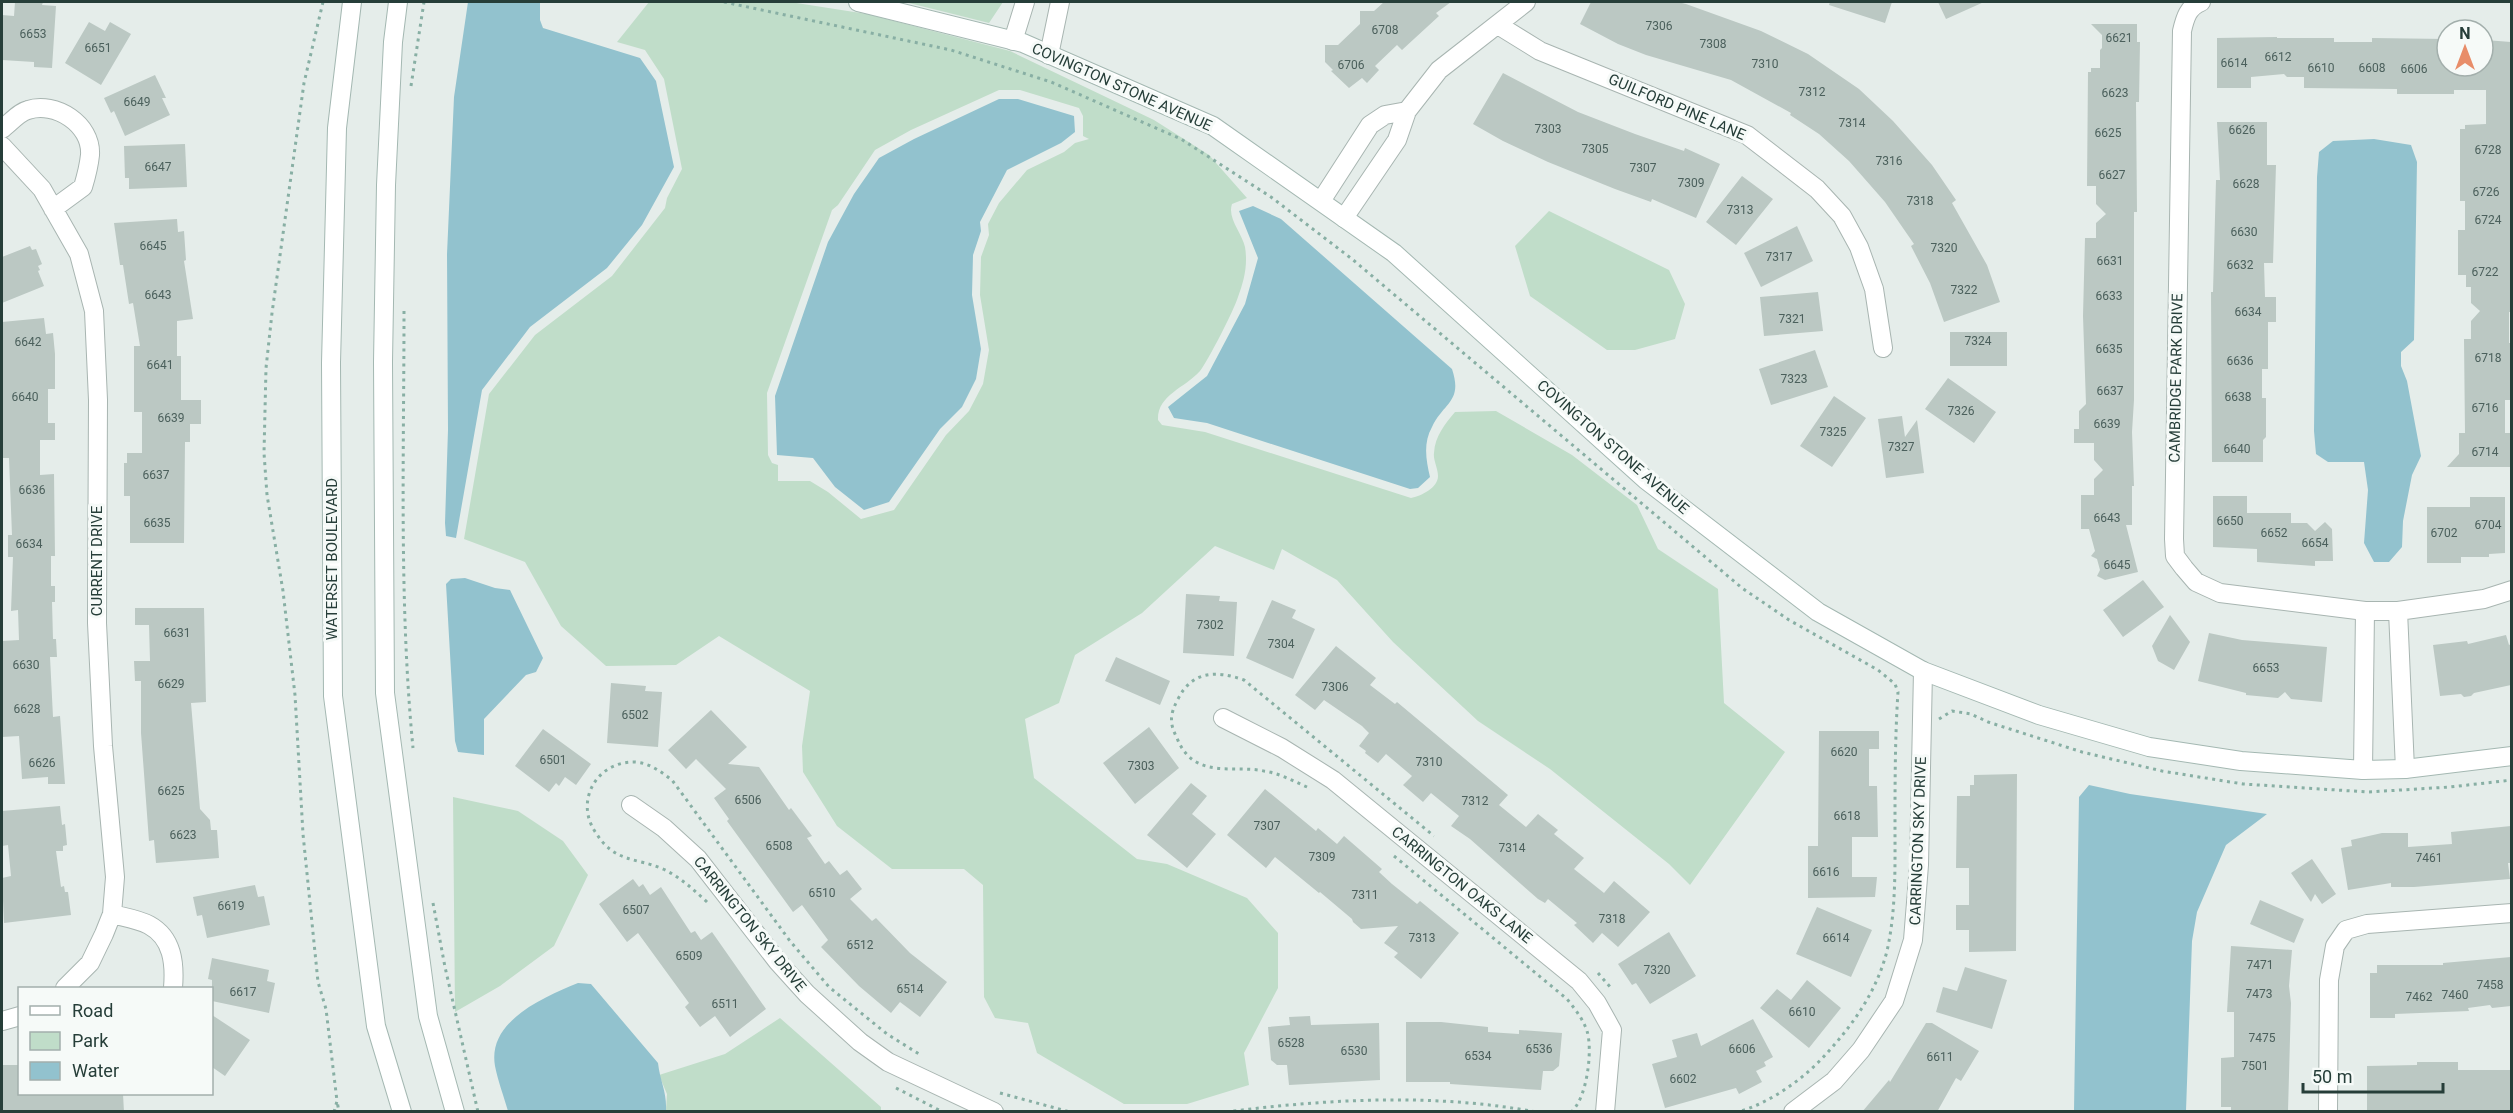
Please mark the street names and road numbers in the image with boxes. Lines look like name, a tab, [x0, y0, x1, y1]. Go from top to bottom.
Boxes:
street label: COVINGTON STONE AVENUE	[1029, 39, 1215, 135]
street label: GUILFORD PINE LANE	[1606, 70, 1749, 144]
street label: CAMBRIDGE PARK DRIVE	[2166, 293, 2186, 463]
street label: COVINGTON STONE AVENUE	[1533, 376, 1693, 518]
street label: WATERSET BOULEVARD	[323, 478, 341, 640]
street label: CURRENT DRIVE	[88, 505, 106, 616]
street label: CARRINGTON SKY DRIVE	[1906, 756, 1930, 926]
street label: CARRINGTON OAKS LANE	[1388, 823, 1536, 948]
street label: CARRINGTON SKY DRIVE	[690, 853, 810, 996]

